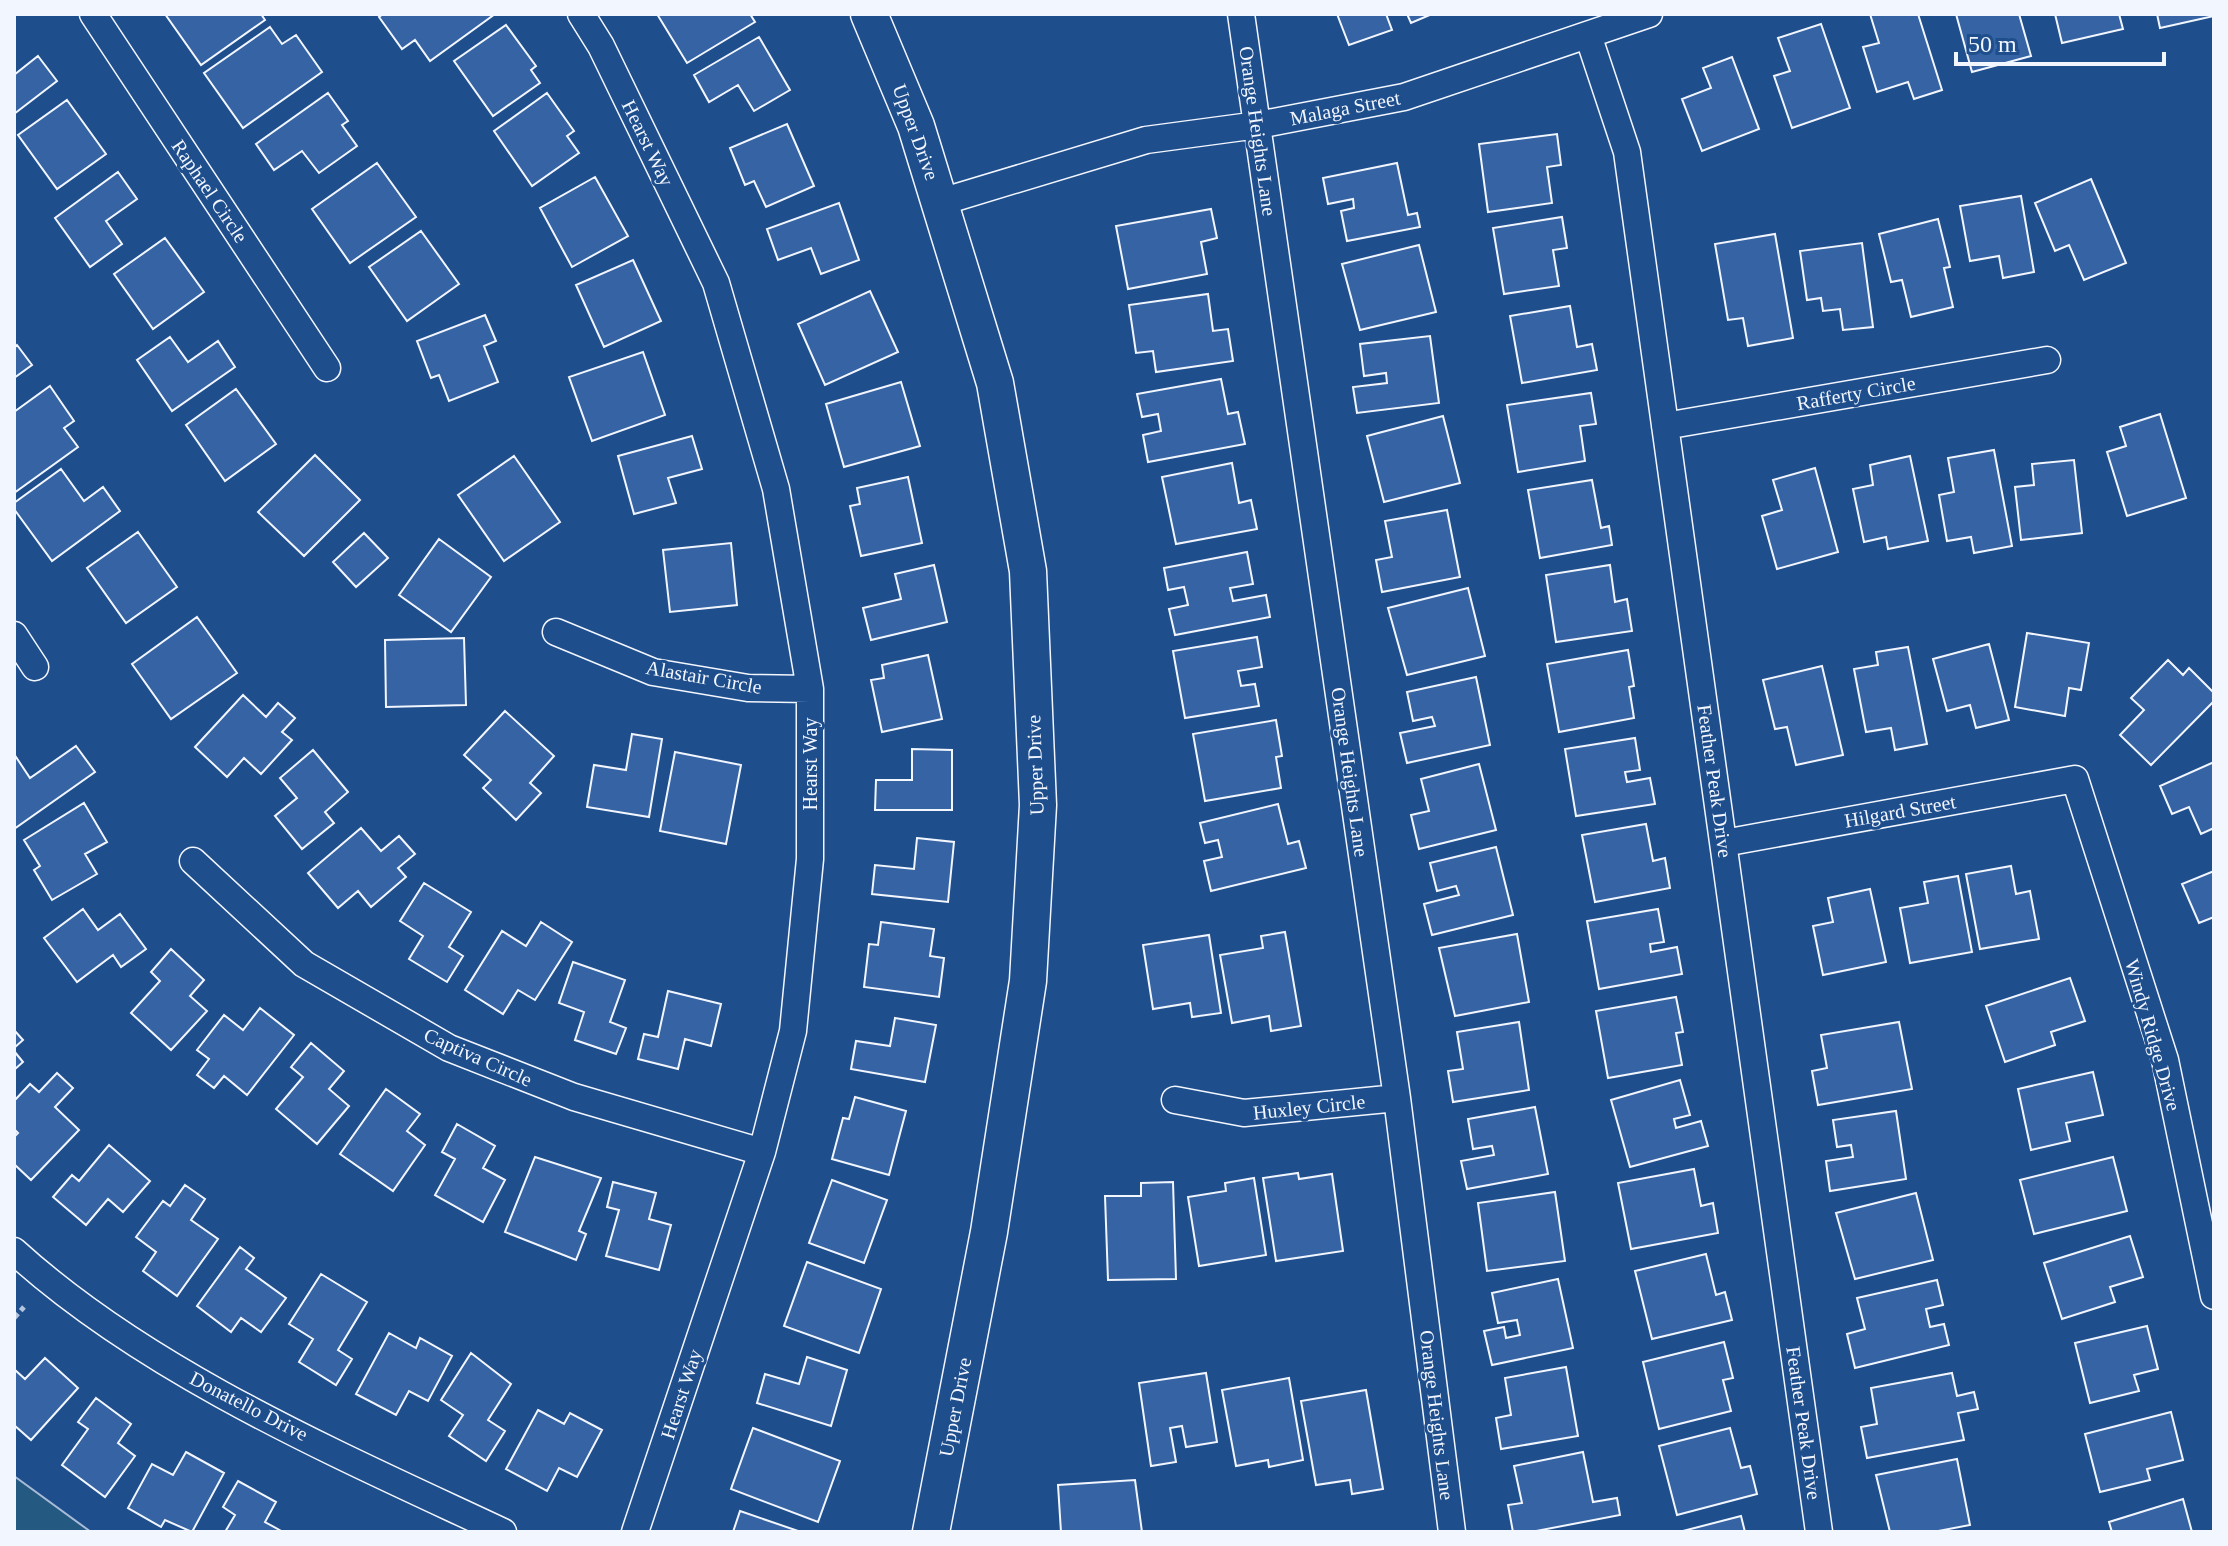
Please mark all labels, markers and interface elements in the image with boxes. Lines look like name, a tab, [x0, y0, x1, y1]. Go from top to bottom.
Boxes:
scale bar	[1956, 16, 2164, 66]
text: 50 m	[1968, 31, 2017, 57]
street label: Orange Heights Lane	[1234, 45, 1281, 217]
street label: Upper Drive	[888, 81, 944, 183]
street label: Malaga Street	[1288, 86, 1403, 130]
street label: Hearst Way	[617, 96, 678, 190]
street label: Raphael Circle	[167, 135, 253, 247]
street label: Rafferty Circle	[1795, 372, 1917, 415]
street label: Alastair Circle	[644, 656, 764, 698]
street label: Orange Heights Lane	[1326, 686, 1373, 858]
street label: Feather Peak Drive	[1693, 703, 1737, 859]
street label: Upper Drive	[1022, 714, 1049, 816]
street label: Hearst Way	[799, 718, 822, 811]
street label: Hilgard Street	[1843, 790, 1958, 833]
street label: Windy Ridge Drive	[2120, 957, 2185, 1114]
street label: Captiva Circle	[420, 1023, 536, 1092]
street label: Huxley Circle	[1252, 1090, 1366, 1125]
street label: Orange Heights Lane	[1415, 1329, 1458, 1501]
street label: Feather Peak Drive	[1782, 1345, 1826, 1501]
street label: Hearst Way	[656, 1346, 707, 1442]
street label: Upper Drive	[935, 1355, 976, 1459]
street label: Donatello Drive	[186, 1367, 312, 1445]

